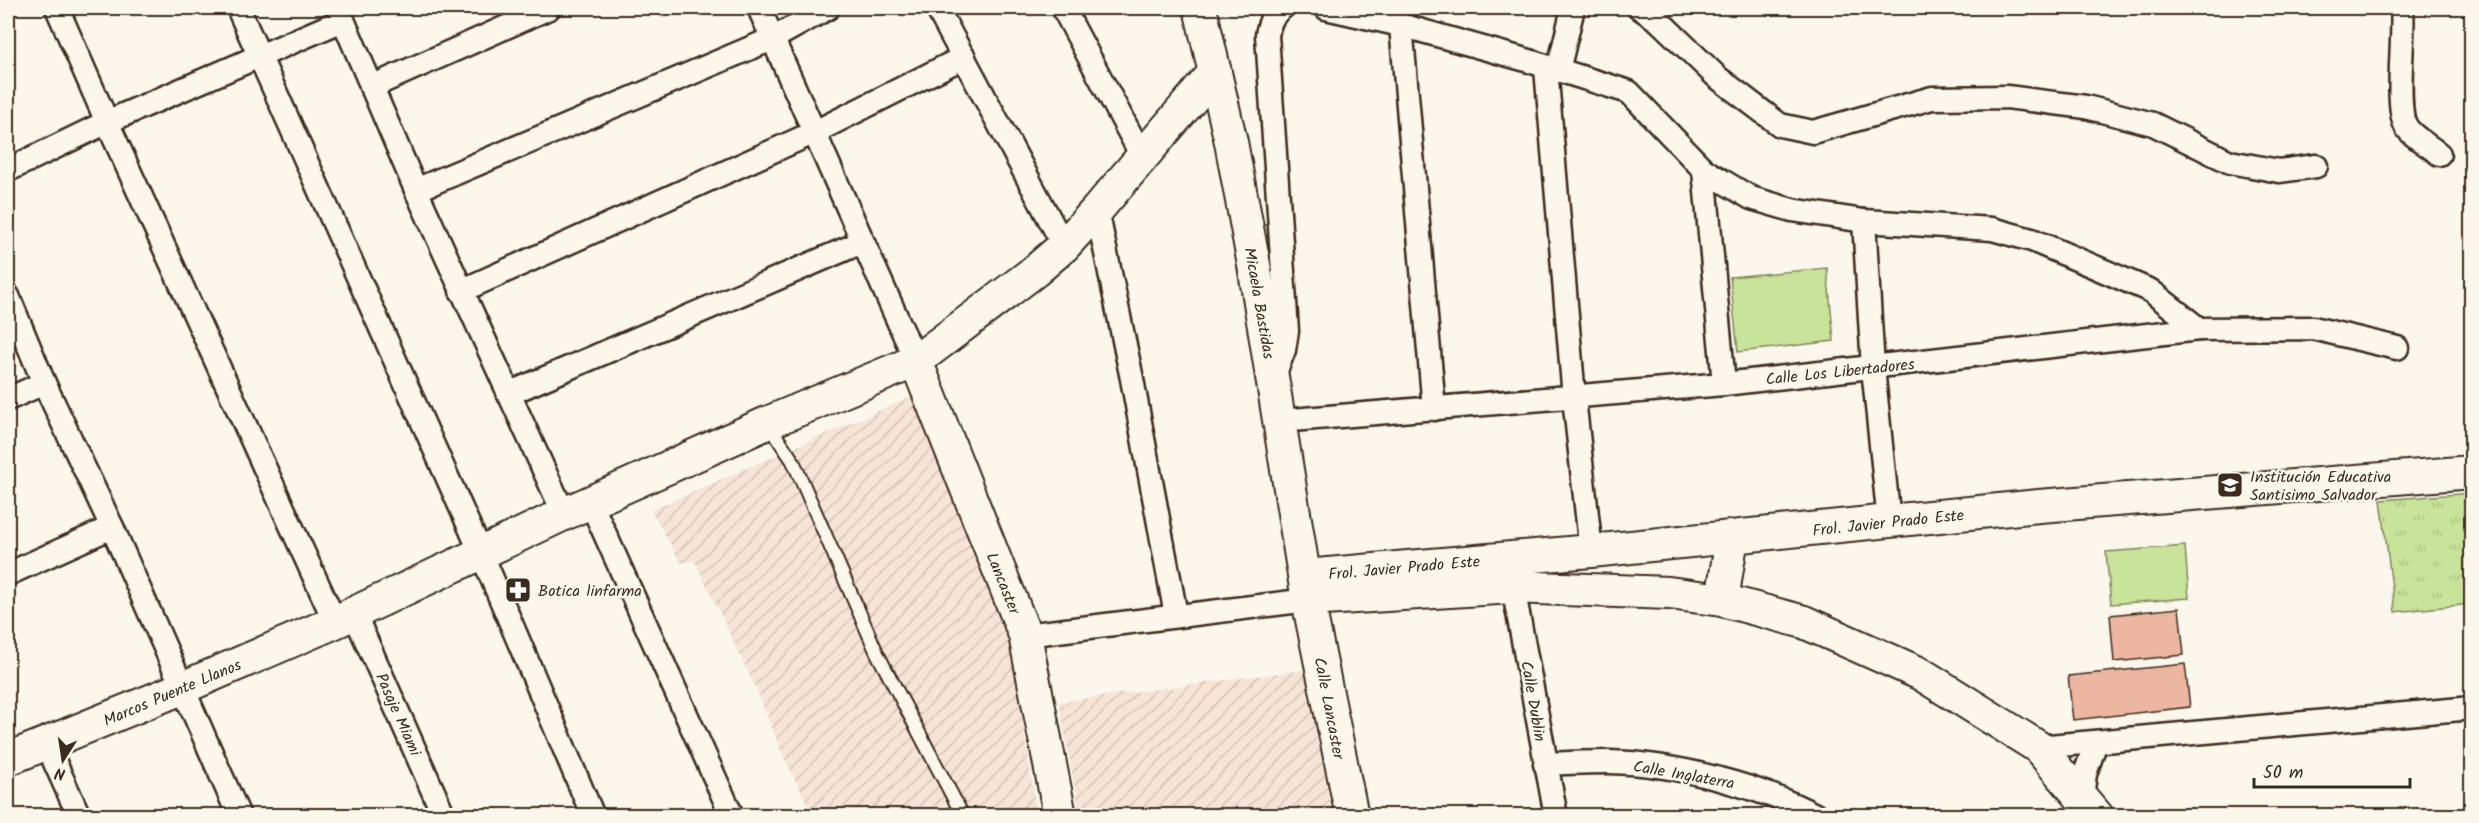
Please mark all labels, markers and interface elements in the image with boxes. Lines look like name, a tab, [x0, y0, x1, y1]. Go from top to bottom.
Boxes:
street label: Micaela Bastidas	[1236, 245, 1281, 361]
street label: Calle Los Libertadores	[1765, 352, 1916, 393]
place label: Institución Educativa Santisimo Salvador	[2250, 465, 2391, 508]
school or university icon: Institución Educativa Santisimo Salvador	[2215, 470, 2245, 500]
street label: Frol. Javier Prado Este	[1811, 503, 1965, 544]
street label: Lancaster	[979, 549, 1027, 620]
street label: Frol. Javier Prado Este	[1327, 549, 1481, 588]
pharmacy icon: Botica linfarma	[503, 575, 533, 605]
place label: Botica linfarma	[538, 579, 642, 604]
street label: Marcos Puente Llanos	[100, 653, 246, 734]
street label: Calle Lancaster	[1306, 655, 1351, 763]
street label: Calle Dublin	[1513, 659, 1552, 743]
street label: Pasaje Miami	[368, 669, 428, 761]
north arrow	[33, 730, 93, 790]
scale bar	[2254, 751, 2410, 789]
street label: Calle Inglaterra	[1631, 754, 1736, 797]
text: 50 m	[2263, 759, 2303, 788]
text: N	[53, 760, 68, 786]

